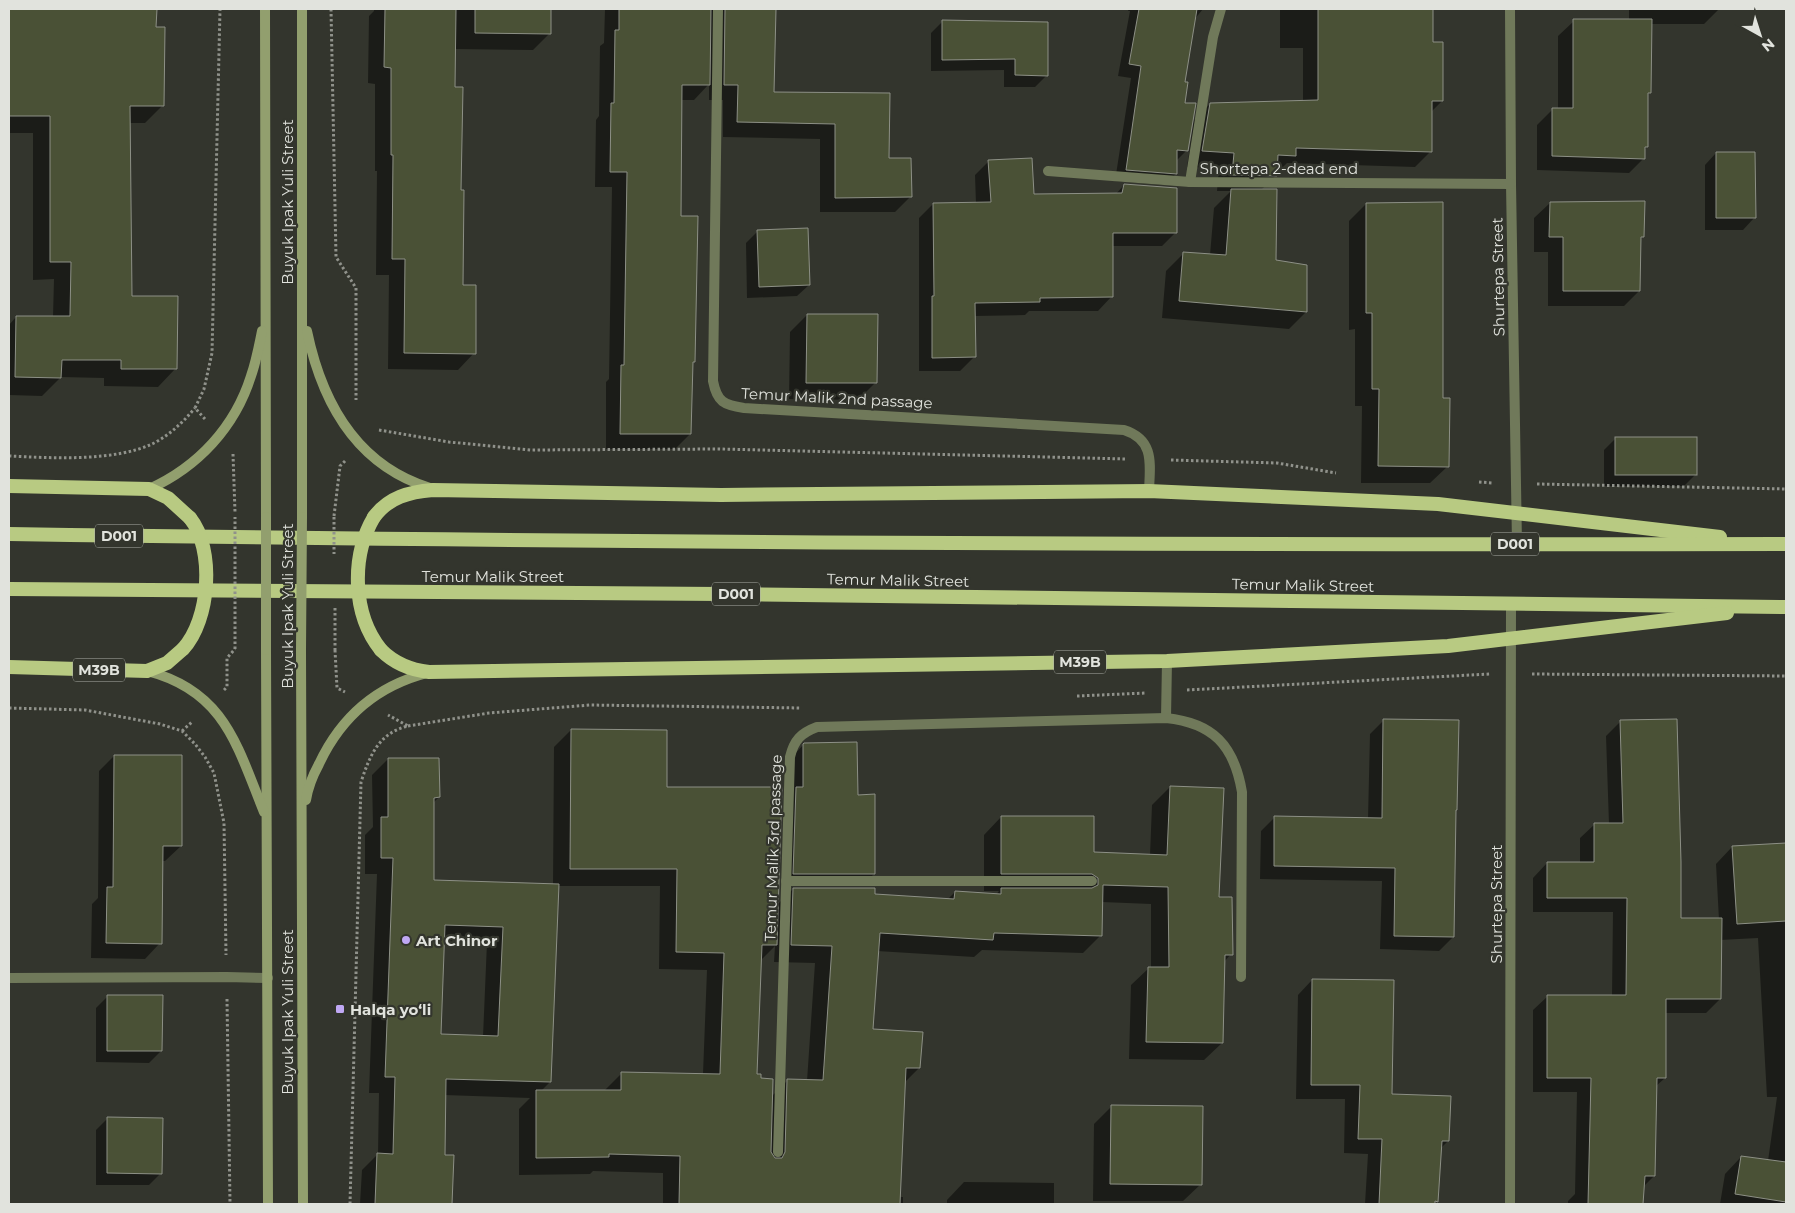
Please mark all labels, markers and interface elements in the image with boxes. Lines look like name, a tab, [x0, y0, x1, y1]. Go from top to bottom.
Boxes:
north arrow	[1735, 10, 1785, 60]
text: N	[1758, 35, 1778, 56]
street label: Buyuk Ipak Yuli Street	[278, 119, 297, 285]
street label: Shortepa 2-dead end	[1200, 159, 1358, 178]
street label: Shurtepa Street	[1487, 217, 1509, 337]
street label: Temur Malik 2nd passage	[741, 384, 933, 412]
street label: Buyuk Ipak Yuli Street	[278, 523, 297, 689]
road number: D001	[95, 524, 143, 548]
road number: D001	[1491, 532, 1539, 556]
street label: Temur Malik Street	[422, 567, 564, 586]
street label: Temur Malik Street	[827, 569, 969, 591]
street label: Temur Malik Street	[1232, 574, 1374, 596]
road number: D001	[712, 582, 760, 606]
road number: M39B	[1054, 650, 1106, 674]
road number: M39B	[73, 658, 125, 682]
street label: Temur Malik 3rd passage	[760, 754, 786, 942]
street label: Shurtepa Street	[1487, 845, 1506, 963]
street label: Buyuk Ipak Yuli Street	[278, 929, 297, 1095]
place label: Art Chinor	[415, 931, 498, 950]
marker: Art Chinor	[400, 934, 412, 946]
place label: Halqa yoʻli	[350, 1000, 431, 1019]
marker: Halqa yoʻli	[334, 1003, 346, 1015]

